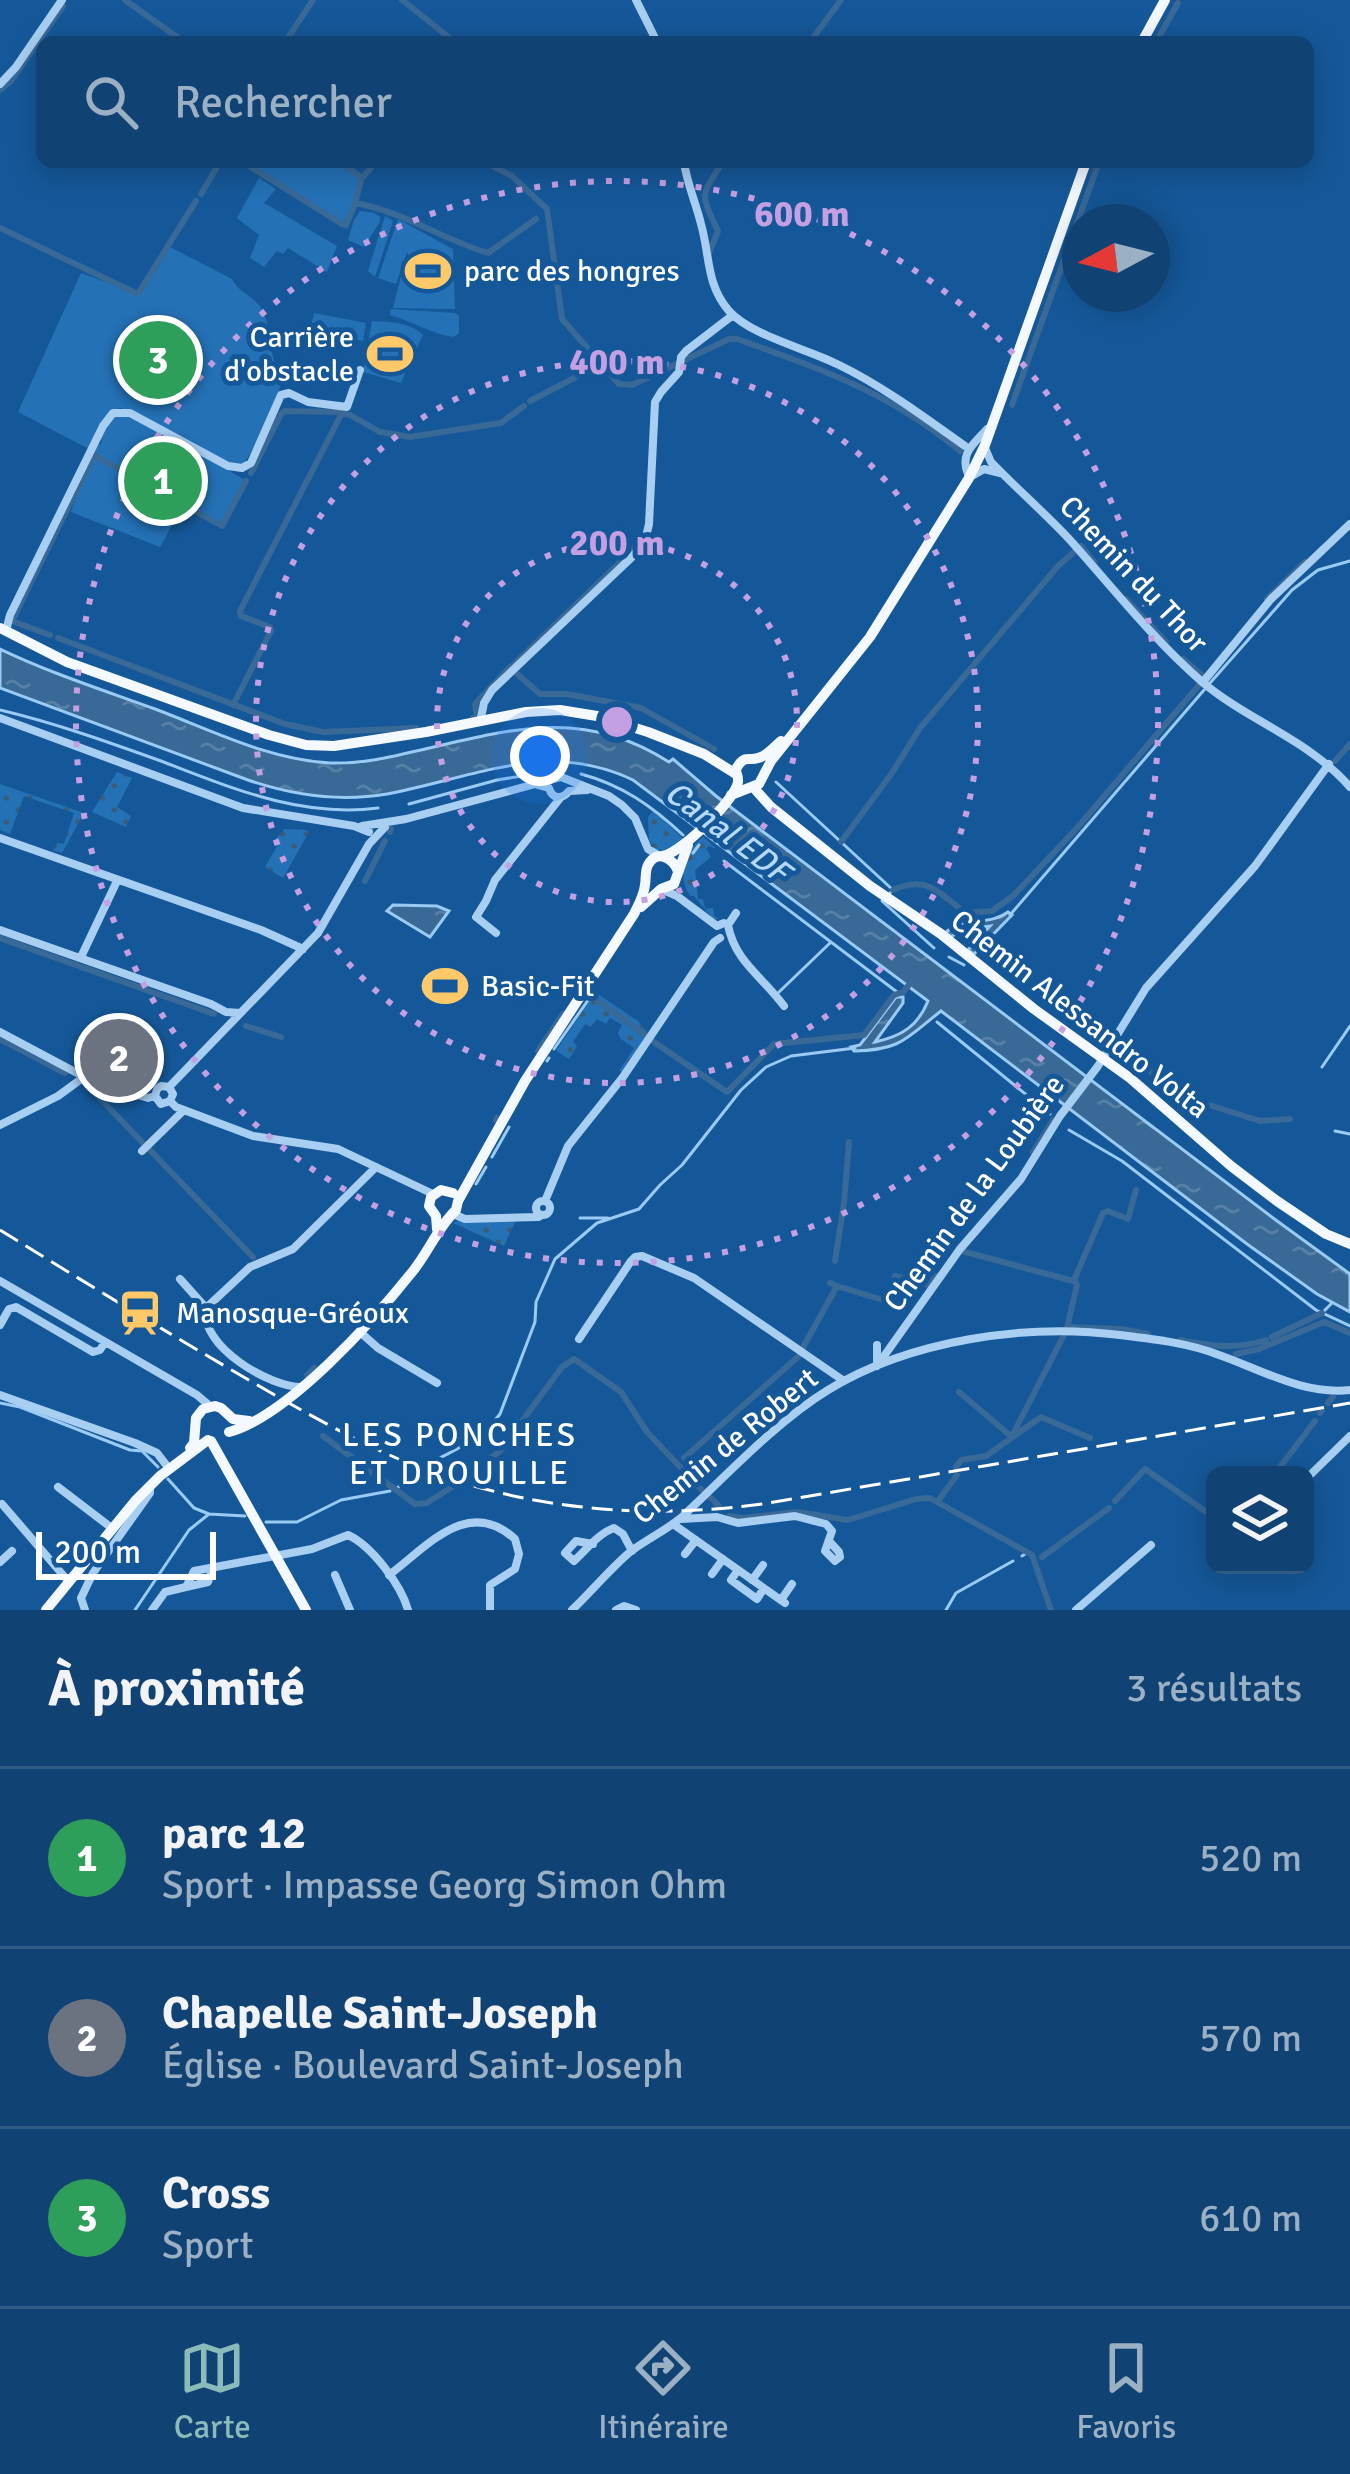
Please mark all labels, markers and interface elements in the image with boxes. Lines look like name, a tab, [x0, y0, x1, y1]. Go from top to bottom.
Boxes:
search box	[36, 36, 1314, 168]
icon: search	[78, 69, 144, 135]
text: Rechercher	[174, 75, 392, 130]
text: 600 m	[754, 192, 850, 237]
north arrow	[1062, 204, 1170, 312]
sports icon: parc des hongres	[403, 246, 453, 296]
place label: parc des hongres	[464, 253, 680, 290]
pin: 3	[119, 315, 197, 405]
place label: Carrière d'obstacle	[224, 319, 354, 390]
sports icon: Carrière d'obstacle	[365, 329, 415, 379]
text: 400 m	[569, 340, 665, 385]
pin: 1	[124, 436, 202, 526]
street label: Chemin du Thor	[1052, 488, 1216, 660]
text: 200 m	[569, 521, 665, 566]
centre of rings	[596, 701, 638, 743]
your location	[510, 726, 570, 786]
water label: Canal EDF	[657, 772, 801, 895]
street label: Chemin Alessandro Volta	[943, 902, 1216, 1127]
sports icon: Basic-Fit	[420, 961, 470, 1011]
place label: Basic-Fit	[481, 968, 594, 1005]
pin: 2	[80, 1013, 158, 1103]
street label: Chemin de la Loubière	[876, 1068, 1073, 1319]
station icon: Manosque-Gréoux	[115, 1288, 165, 1338]
place label: Manosque-Gréoux	[176, 1295, 409, 1332]
street label: Chemin de Robert	[625, 1360, 826, 1533]
district label: LES PONCHES ET DROUILLE	[342, 1415, 578, 1494]
map controls	[1206, 1466, 1314, 1574]
button: layers	[1206, 1466, 1314, 1574]
scale bar	[36, 1526, 216, 1579]
text: 200 m	[54, 1532, 141, 1573]
text: À proximité	[48, 1657, 305, 1720]
text: 3 résultats	[1126, 1664, 1302, 1712]
text: parc 12	[162, 1806, 306, 1861]
text: 1	[76, 1834, 98, 1882]
text: 520 m	[1199, 1834, 1302, 1882]
text: Sport · Impasse Georg Simon Ohm	[162, 1861, 727, 1909]
text: Chapelle Saint-Joseph	[162, 1986, 598, 2041]
text: 2	[76, 2014, 98, 2062]
text: 570 m	[1199, 2014, 1302, 2062]
text: Église · Boulevard Saint-Joseph	[162, 2041, 684, 2089]
text: Cross	[162, 2166, 270, 2221]
text: 3	[76, 2194, 98, 2242]
text: 610 m	[1199, 2194, 1302, 2242]
text: Sport	[162, 2221, 253, 2269]
tab: Carte	[174, 2335, 251, 2448]
tab: Itinéraire	[598, 2335, 729, 2448]
tab: Favoris	[1076, 2335, 1176, 2448]

